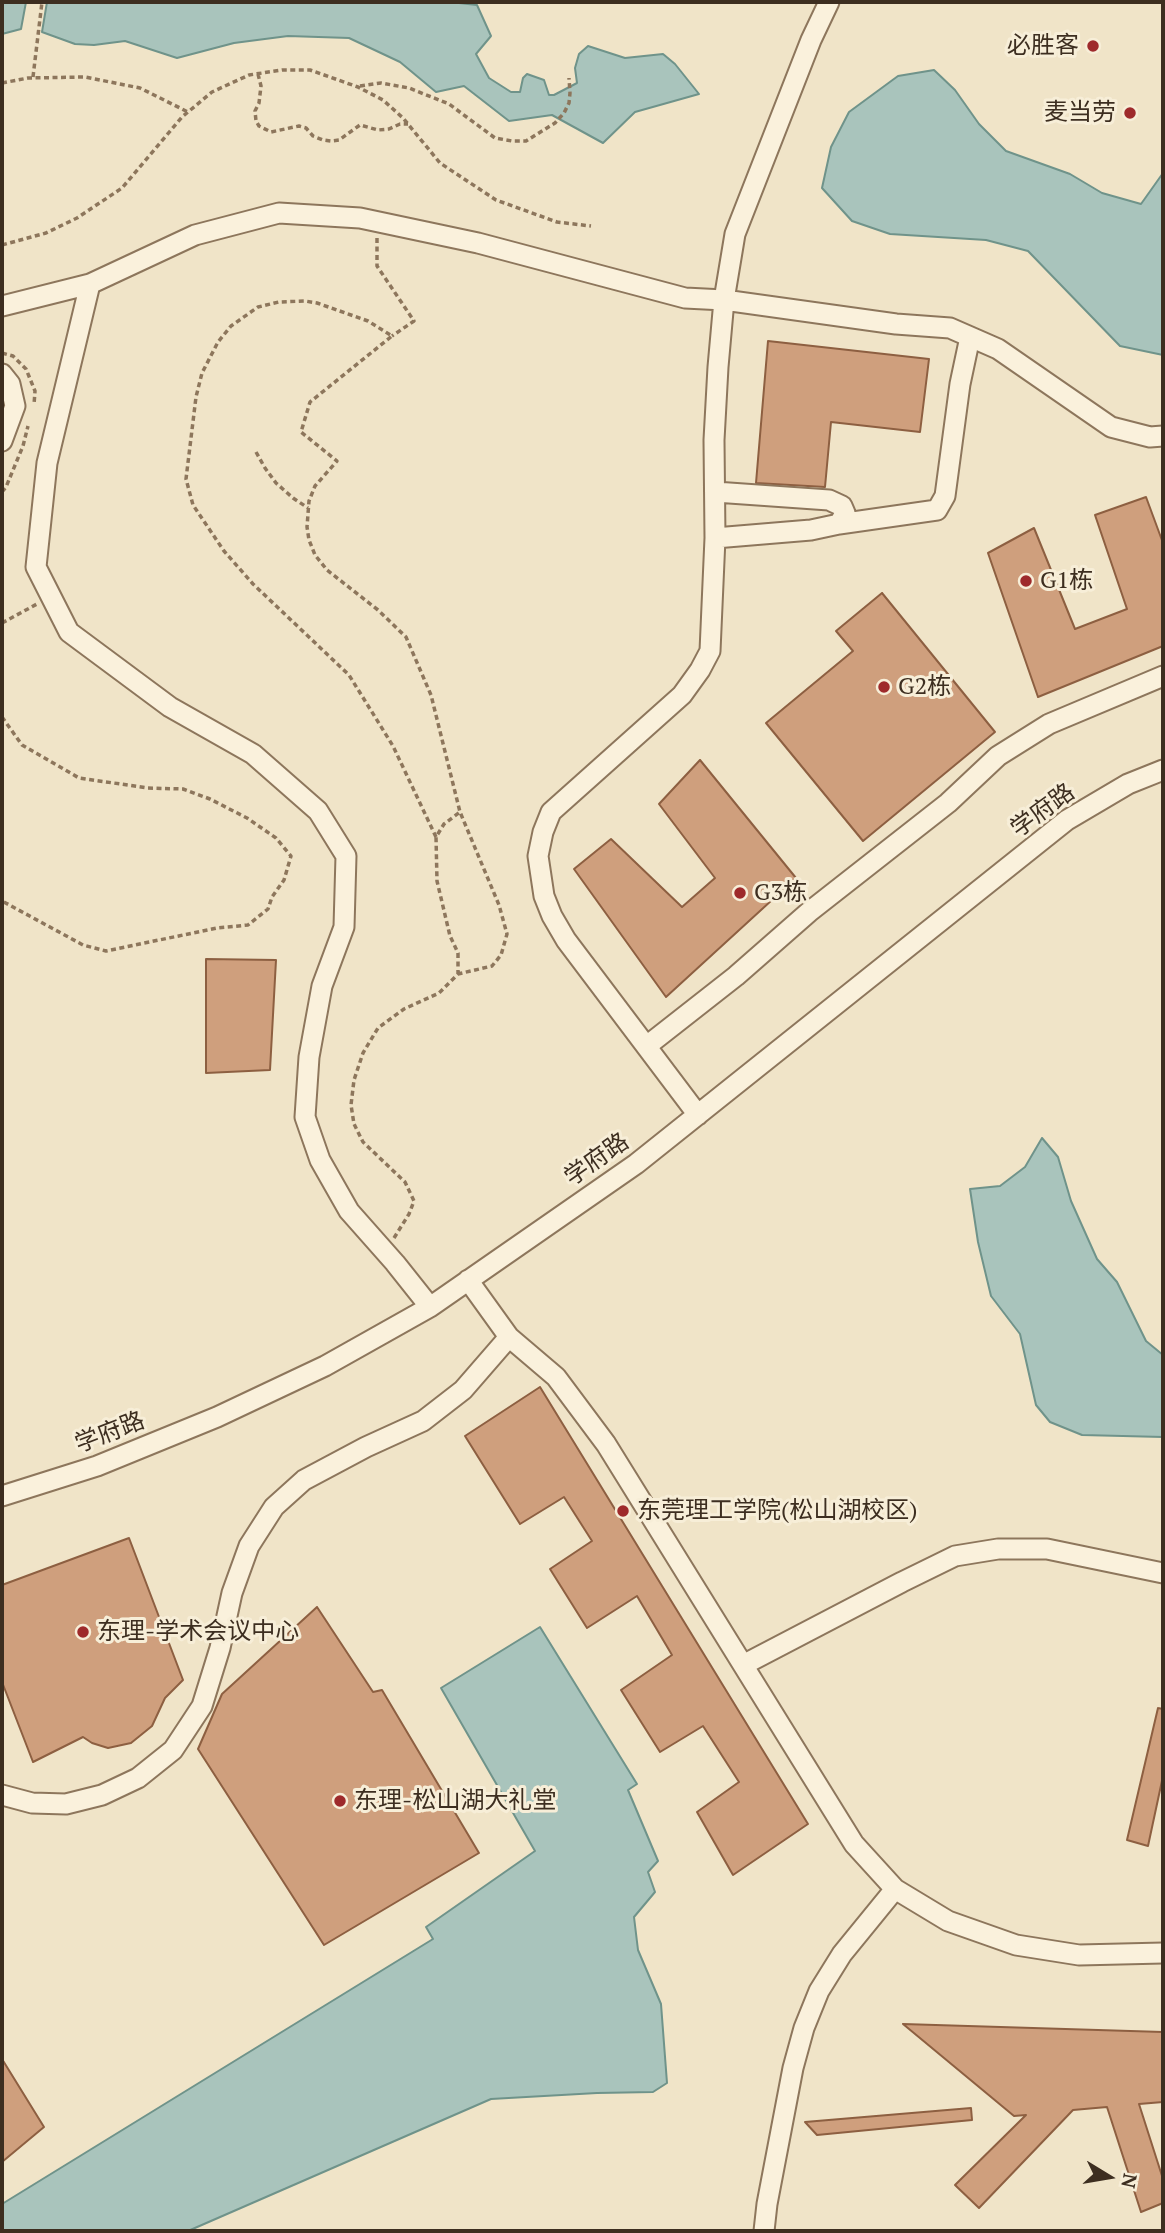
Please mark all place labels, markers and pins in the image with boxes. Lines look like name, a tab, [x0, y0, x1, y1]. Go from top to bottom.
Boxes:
place label: 必胜客	[1007, 32, 1079, 60]
marker: 必胜客	[1085, 38, 1101, 54]
place label: 麦当劳	[1044, 99, 1116, 127]
marker: 麦当劳	[1122, 105, 1138, 121]
place label: G1栋	[1040, 567, 1093, 595]
marker: G1栋	[1018, 573, 1034, 589]
place label: G2栋	[898, 673, 951, 701]
marker: G2栋	[876, 679, 892, 695]
place label: G3栋	[754, 879, 807, 907]
marker: G3栋	[732, 885, 748, 901]
place label: 东莞理工学院(松山湖校区)	[637, 1497, 917, 1525]
marker: 东莞理工学院(松山湖校区)	[615, 1503, 631, 1519]
place label: 东理-学术会议中心	[97, 1618, 299, 1646]
marker: 东理-学术会议中心	[75, 1624, 91, 1640]
place label: 东理-松山湖大礼堂	[354, 1787, 556, 1815]
marker: 东理-松山湖大礼堂	[332, 1793, 348, 1809]

